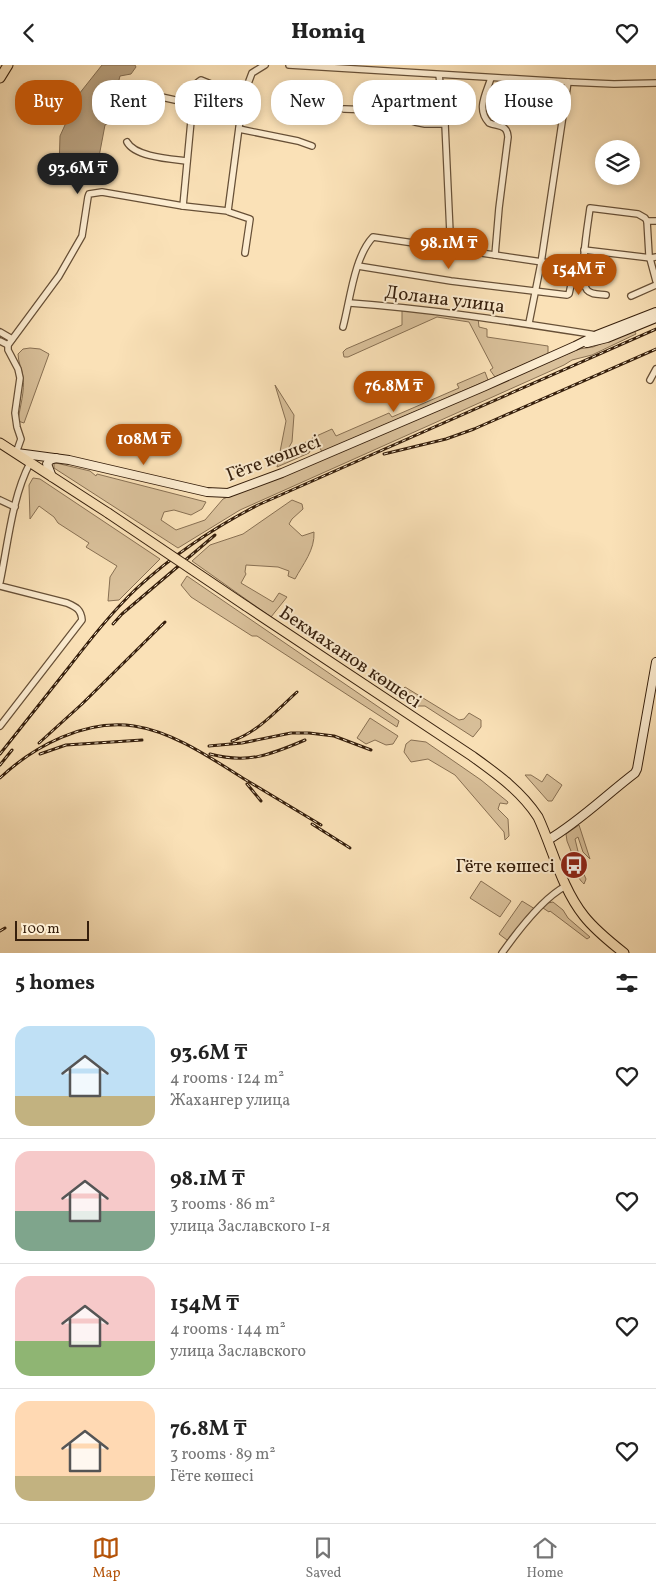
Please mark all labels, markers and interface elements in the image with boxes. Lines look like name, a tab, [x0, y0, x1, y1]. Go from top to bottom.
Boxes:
text: Homiq	[291, 17, 365, 48]
icon: back	[15, 19, 43, 47]
icon: heart	[613, 19, 641, 47]
chip: Buy	[15, 80, 82, 125]
chip: Rent	[92, 80, 165, 125]
chip: Filters	[175, 80, 261, 125]
chip: New	[271, 80, 343, 125]
chip: Apartment	[353, 80, 476, 125]
chip: House	[486, 80, 571, 125]
map controls	[595, 140, 640, 185]
button: layers	[595, 140, 640, 185]
pin: 93.6M ₸	[32, 153, 124, 195]
text: 93.6M ₸	[48, 158, 108, 180]
pin: 98.1M ₸	[403, 227, 495, 270]
text: 98.1M ₸	[420, 233, 478, 255]
pin: 154M ₸	[538, 253, 620, 296]
text: 154M ₸	[553, 259, 605, 281]
street label: Долана улица	[383, 280, 506, 320]
pin: 76.8M ₸	[348, 371, 440, 413]
text: 76.8M ₸	[365, 376, 423, 398]
pin: 108M ₸	[103, 423, 185, 466]
text: 108M ₸	[117, 429, 171, 451]
street label: Гёте көшесі	[223, 429, 325, 489]
street label: Бекмаханов көшесі	[274, 600, 426, 715]
bus stop icon: Гёте көшесі	[559, 850, 589, 880]
place label: Гёте көшесі	[455, 854, 555, 880]
scale bar	[15, 918, 89, 941]
text: 100 m	[22, 920, 60, 939]
text: 5 homes	[15, 969, 95, 998]
icon: filters	[613, 969, 641, 997]
text: 93.6M ₸	[170, 1039, 248, 1068]
icon: home	[55, 1046, 115, 1106]
icon: heart	[613, 1062, 641, 1090]
text: 4 rooms · 124 m²	[170, 1068, 284, 1090]
text: Жахангер улица	[170, 1090, 290, 1112]
text: 98.1M ₸	[170, 1165, 245, 1194]
icon: home	[55, 1171, 115, 1231]
icon: heart	[613, 1187, 641, 1215]
text: 3 rooms · 86 m²	[170, 1194, 275, 1216]
text: улица Заславского 1-я	[170, 1216, 330, 1238]
text: 154M ₸	[170, 1290, 240, 1319]
icon: home	[55, 1296, 115, 1356]
icon: heart	[613, 1312, 641, 1340]
text: 4 rooms · 144 m²	[170, 1319, 286, 1341]
text: улица Заславского	[170, 1341, 306, 1363]
text: 76.8M ₸	[170, 1415, 247, 1444]
icon: home	[55, 1421, 115, 1481]
icon: heart	[613, 1437, 641, 1465]
text: 3 rooms · 89 m²	[170, 1444, 275, 1466]
text: Гёте көшесі	[170, 1466, 254, 1488]
tab: Map	[92, 1534, 121, 1583]
tab: Saved	[305, 1534, 342, 1583]
tab: Home	[526, 1534, 564, 1583]

